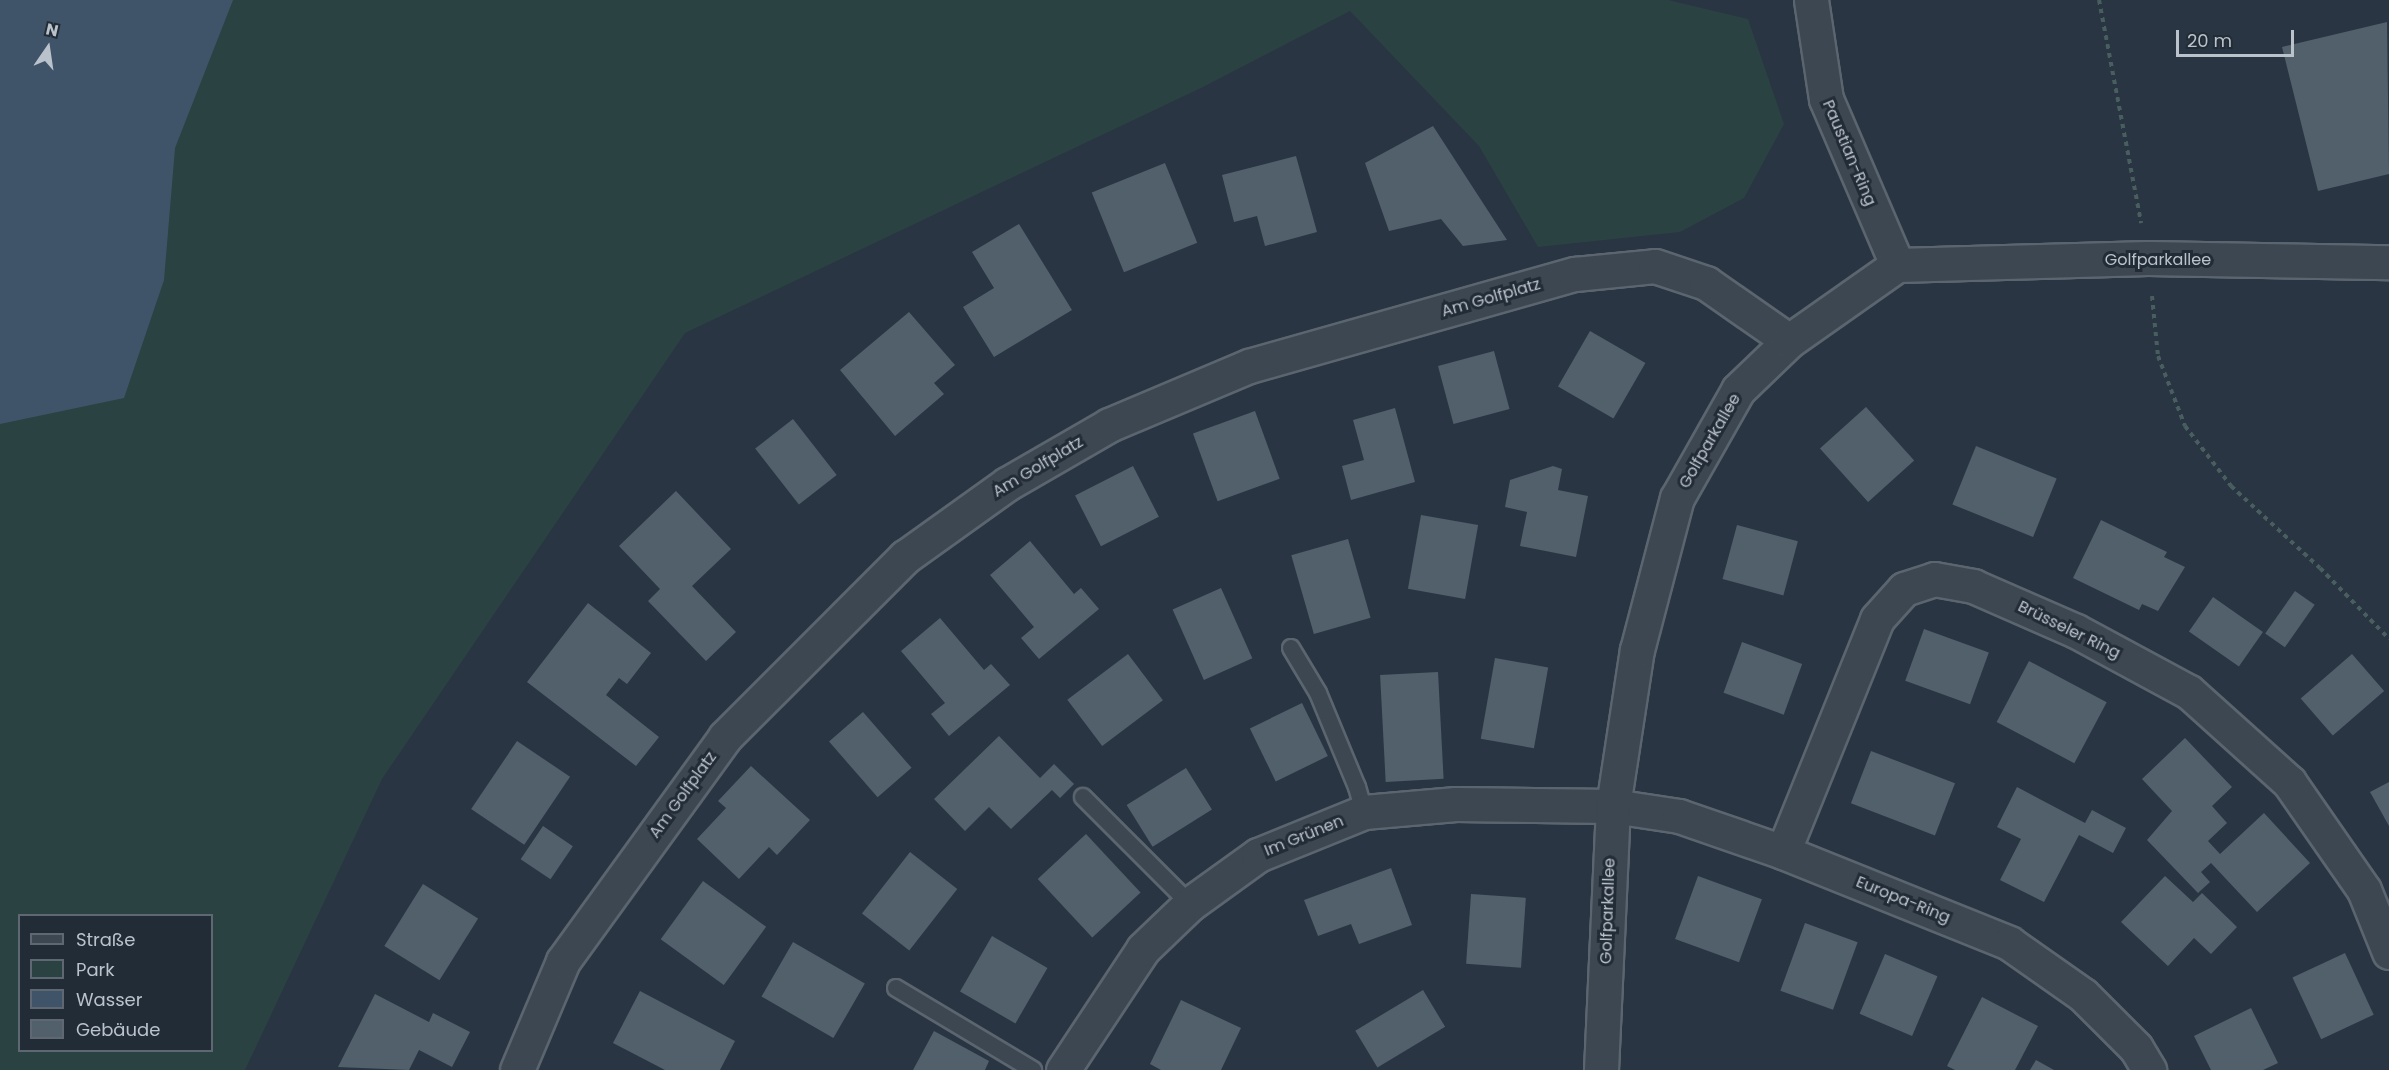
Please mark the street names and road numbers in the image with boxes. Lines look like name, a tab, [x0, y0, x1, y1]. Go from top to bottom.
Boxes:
street label: Paustian-Ring	[1818, 97, 1880, 209]
street label: Golfparkallee	[2105, 250, 2211, 270]
street label: Am Golfplatz	[1439, 275, 1543, 321]
street label: Golfparkallee	[1675, 390, 1745, 492]
street label: Am Golfplatz	[989, 432, 1087, 502]
street label: Brüsseler Ring	[2015, 597, 2123, 663]
street label: Am Golfplatz	[645, 748, 721, 842]
street label: Im Grünen	[1262, 811, 1346, 861]
street label: Golfparkallee	[1597, 858, 1619, 964]
street label: Europa-Ring	[1853, 872, 1953, 928]

